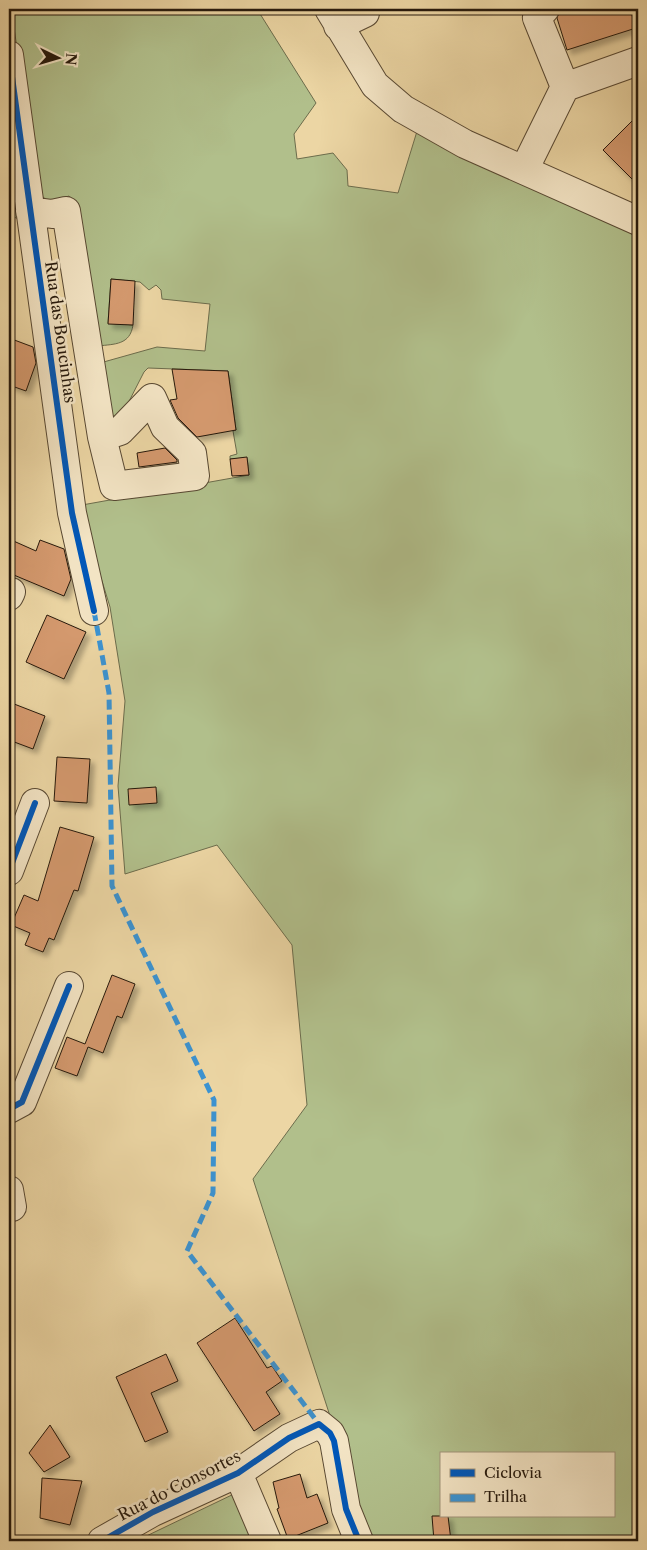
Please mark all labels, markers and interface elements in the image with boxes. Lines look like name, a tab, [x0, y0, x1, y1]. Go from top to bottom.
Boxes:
north arrow	[32, 32, 82, 82]
text: N	[61, 52, 80, 66]
street label: Rua das Boucinhas	[41, 260, 81, 404]
street label: Rua do Consortes	[114, 1445, 244, 1525]
legend	[440, 1452, 614, 1518]
text: Ciclovia	[484, 1463, 542, 1482]
text: Trilha	[484, 1487, 527, 1506]

